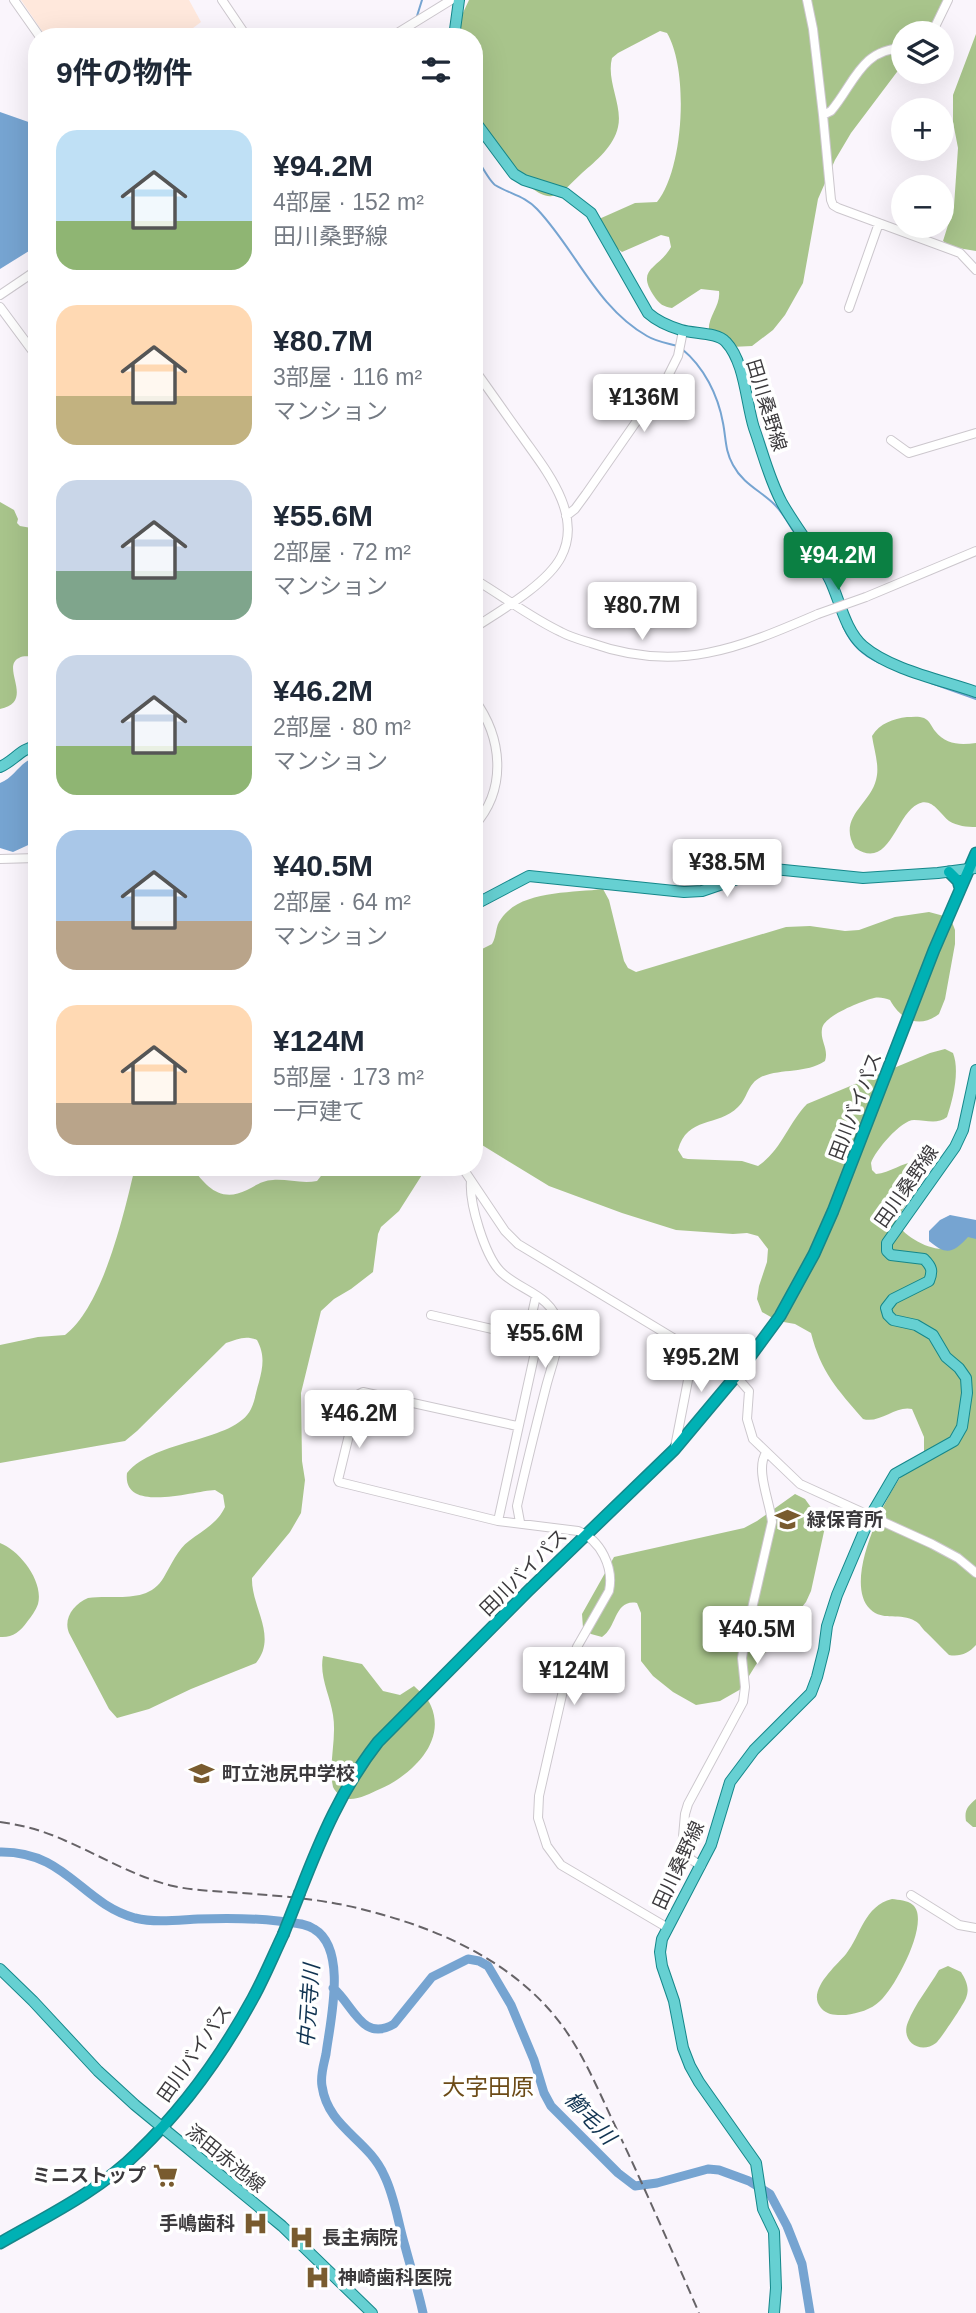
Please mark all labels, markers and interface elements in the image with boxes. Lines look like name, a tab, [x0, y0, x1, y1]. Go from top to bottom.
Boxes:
map controls	[891, 21, 954, 238]
button: layers	[891, 21, 954, 84]
icon: filters	[417, 51, 455, 89]
text: 9件の物件	[56, 56, 193, 89]
button: +	[891, 98, 954, 161]
text: ¥94.2M	[273, 149, 373, 182]
icon: home	[112, 158, 196, 242]
button: −	[891, 175, 954, 238]
text: 4部屋 · 152 m²	[273, 189, 424, 215]
text: 田川桑野線	[273, 223, 388, 249]
text: ¥80.7M	[273, 324, 373, 357]
icon: home	[112, 333, 196, 417]
street label: 田川桑野線	[743, 357, 790, 454]
text: 3部屋 · 116 m²	[273, 364, 422, 390]
pin: ¥136M	[595, 374, 693, 434]
text: ¥136M	[609, 384, 679, 410]
text: マンション	[273, 398, 388, 424]
text: ¥55.6M	[273, 499, 373, 532]
icon: home	[112, 508, 196, 592]
pin: ¥94.2M	[781, 532, 895, 592]
text: 2部屋 · 72 m²	[273, 539, 411, 565]
text: ¥94.2M	[800, 542, 876, 568]
text: マンション	[273, 573, 388, 599]
pin: ¥80.7M	[585, 582, 699, 642]
text: ¥80.7M	[604, 592, 680, 618]
text: ¥46.2M	[273, 674, 373, 707]
icon: home	[112, 683, 196, 767]
text: 2部屋 · 80 m²	[273, 714, 411, 740]
text: マンション	[273, 748, 388, 774]
pin: ¥38.5M	[670, 839, 784, 899]
text: ¥40.5M	[273, 849, 373, 882]
text: ¥38.5M	[689, 849, 765, 875]
icon: home	[112, 858, 196, 942]
text: 2部屋 · 64 m²	[273, 889, 411, 915]
text: マンション	[273, 923, 388, 949]
text: ¥124M	[273, 1024, 365, 1057]
icon: home	[112, 1033, 196, 1117]
street label: 田川バイパス	[825, 1049, 886, 1163]
text: 5部屋 · 173 m²	[273, 1064, 424, 1090]
text: 一戸建て	[273, 1098, 365, 1124]
street label: 田川桑野線	[871, 1141, 942, 1231]
pin: ¥55.6M	[488, 1310, 602, 1370]
text: ¥55.6M	[507, 1320, 583, 1346]
pin: ¥95.2M	[644, 1334, 758, 1394]
text: ¥95.2M	[663, 1344, 739, 1370]
pin: ¥46.2M	[302, 1390, 416, 1450]
text: ¥46.2M	[321, 1400, 397, 1426]
school or university icon: 緑保育所	[773, 1505, 801, 1533]
place label: 緑保育所	[807, 1509, 883, 1530]
street label: 田川バイパス	[476, 1525, 571, 1620]
pin: ¥40.5M	[700, 1606, 814, 1666]
text: ¥40.5M	[719, 1616, 795, 1642]
pin: ¥124M	[525, 1648, 623, 1707]
text: ¥124M	[539, 1657, 609, 1683]
school or university icon: 町立池尻中学校	[188, 1759, 216, 1787]
place label: 町立池尻中学校	[222, 1763, 355, 1784]
street label: 田川桑野線	[649, 1818, 708, 1913]
water label: 中元寺川	[294, 1961, 323, 2049]
street label: 田川バイパス	[153, 2001, 236, 2106]
district label: 大字田原	[442, 2074, 534, 2100]
water label: 櫛毛川	[560, 2087, 622, 2150]
street label: 添田赤池線	[182, 2120, 269, 2196]
supermarket icon: ミニストップ	[152, 2161, 180, 2189]
place label: ミニストップ	[32, 2165, 146, 2186]
hospital icon: 手嶋歯科	[241, 2209, 269, 2237]
place label: 手嶋歯科	[159, 2213, 235, 2234]
hospital icon: 長主病院	[288, 2223, 316, 2251]
place label: 長主病院	[322, 2227, 398, 2248]
hospital icon: 神崎歯科医院	[304, 2263, 332, 2291]
place label: 神崎歯科医院	[338, 2267, 452, 2288]

